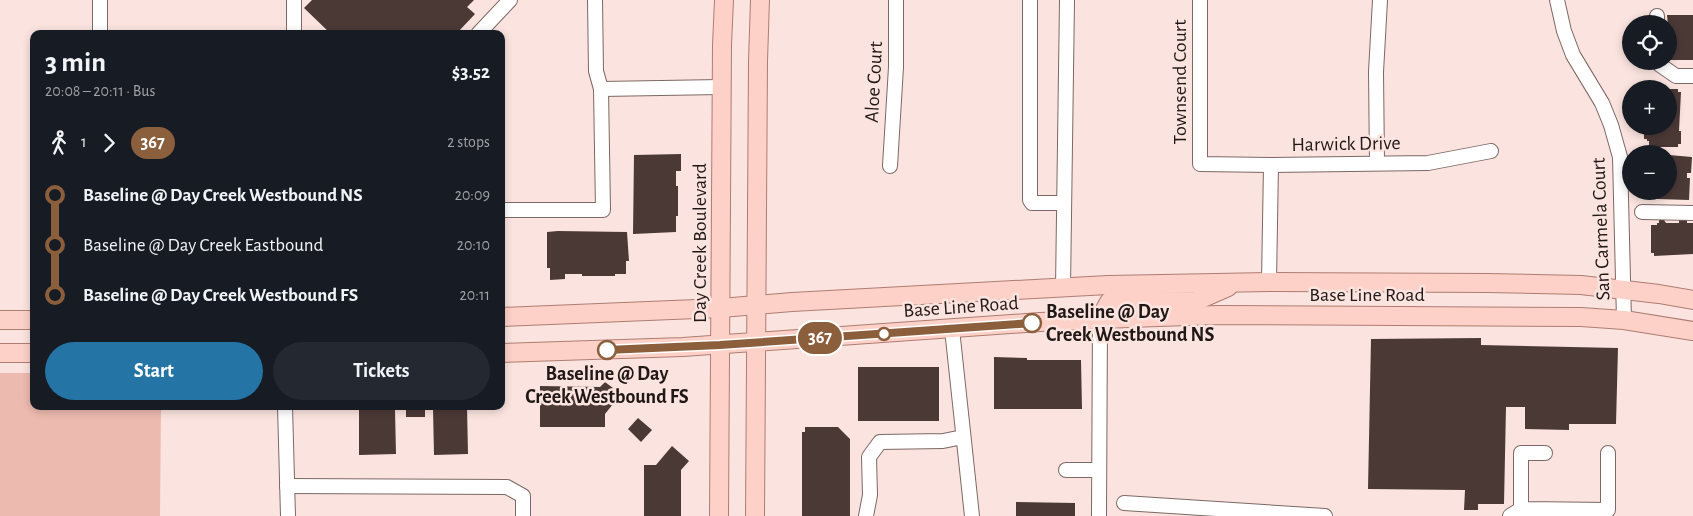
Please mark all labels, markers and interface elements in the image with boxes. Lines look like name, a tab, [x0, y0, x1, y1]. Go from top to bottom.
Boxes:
map controls	[1622, 15, 1677, 200]
button: locate	[1622, 15, 1677, 70]
street label: Townsend Court	[1170, 19, 1190, 145]
street label: Aloe Court	[862, 40, 886, 123]
text: 3 min	[45, 49, 106, 77]
text: $3.52	[452, 63, 490, 82]
button: +	[1622, 80, 1677, 135]
text: 20:08 – 20:11 · Bus	[45, 83, 155, 99]
icon: walk	[45, 129, 73, 157]
icon: forward	[95, 129, 123, 157]
street label: Harwick Drive	[1291, 133, 1401, 155]
text: 1	[81, 134, 87, 150]
text: 367	[141, 134, 165, 152]
text: 2 stops	[447, 134, 490, 150]
button: −	[1622, 145, 1677, 200]
street label: San Carmela Court	[1588, 157, 1613, 301]
street label: Day Creek Boulevard	[690, 163, 710, 323]
text: Baseline @ Day Creek Westbound NS	[83, 186, 363, 205]
text: 20:09	[455, 187, 490, 203]
text: Baseline @ Day Creek Eastbound	[83, 236, 323, 255]
text: 20:10	[457, 237, 490, 253]
street label: Base Line Road	[1309, 285, 1425, 305]
text: Baseline @ Day Creek Westbound FS	[83, 286, 358, 305]
text: 20:11	[460, 287, 490, 303]
street label: Base Line Road	[903, 293, 1019, 321]
place label: Baseline @ Day Creek Westbound NS	[1046, 302, 1214, 345]
marker: Baseline @ Day Creek Westbound NS	[1022, 313, 1042, 333]
line badge: 367	[791, 322, 849, 354]
unlabelled marker	[877, 327, 891, 341]
text: 367	[808, 329, 832, 347]
marker: Baseline @ Day Creek Westbound FS	[597, 340, 617, 360]
button: Start	[45, 342, 263, 400]
button: Tickets	[273, 342, 490, 400]
place label: Baseline @ Day Creek Westbound FS	[525, 364, 689, 407]

